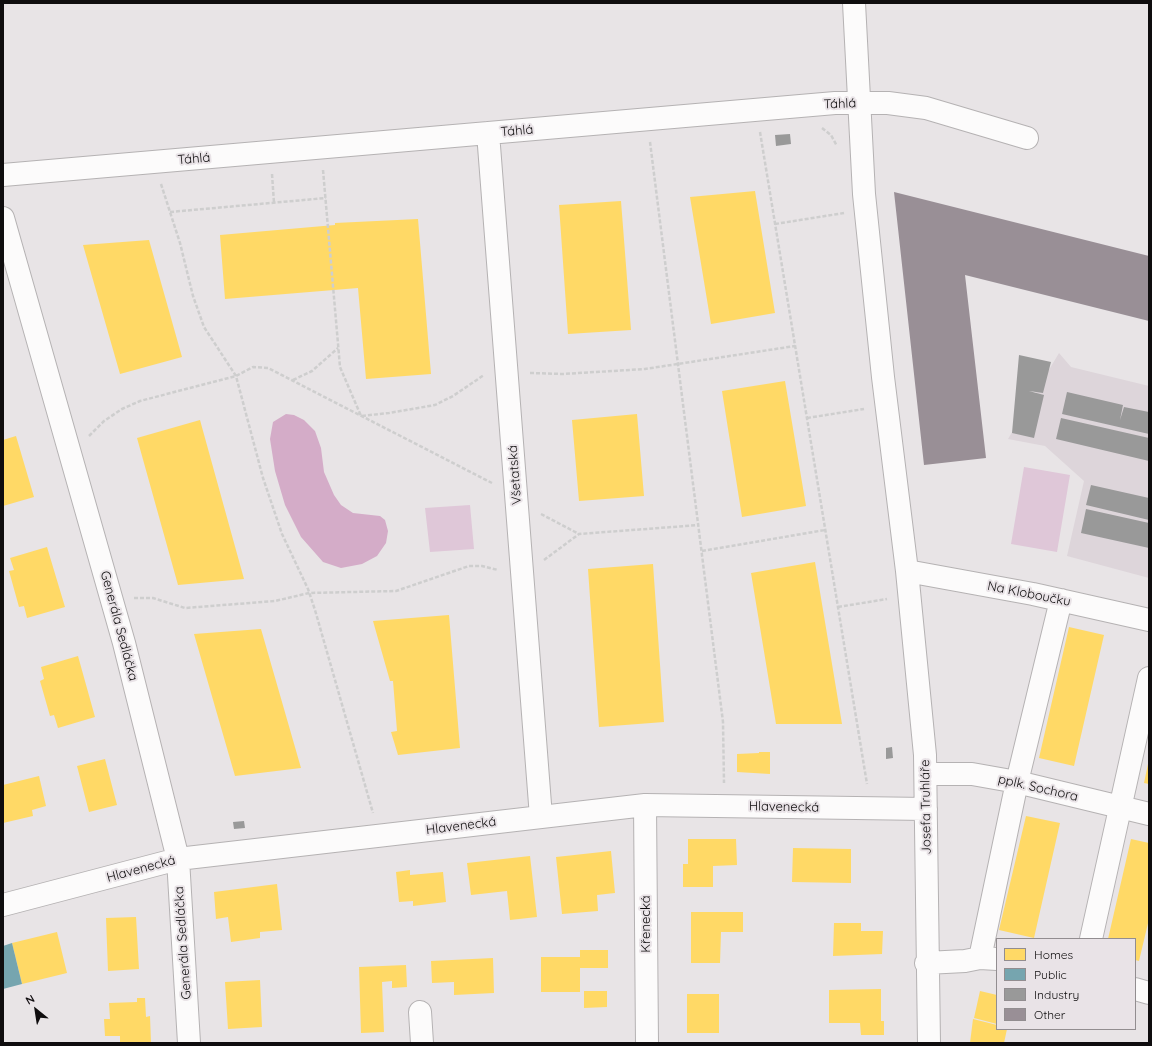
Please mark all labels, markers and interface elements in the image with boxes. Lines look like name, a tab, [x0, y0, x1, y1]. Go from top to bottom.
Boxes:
street label: Táhlá	[823, 96, 857, 112]
street label: Táhlá	[500, 122, 534, 140]
street label: Táhlá	[177, 150, 211, 168]
street label: Všetatská	[505, 445, 525, 505]
street label: Generála Sedláčka	[97, 569, 141, 683]
street label: Na Kloboučku	[986, 578, 1072, 610]
street label: Josefa Truhláře	[917, 759, 935, 855]
street label: pplk. Sochora	[997, 771, 1079, 805]
street label: Hlavenecká	[749, 799, 819, 815]
street label: Hlavenecká	[425, 814, 497, 838]
street label: Hlavenecká	[105, 852, 177, 886]
street label: Generála Sedláčka	[171, 886, 195, 1000]
street label: Křenecká	[638, 895, 654, 953]
legend	[996, 938, 1136, 1030]
text: Homes	[1034, 947, 1073, 962]
text: Public	[1034, 967, 1067, 982]
text: Industry	[1034, 987, 1079, 1002]
north arrow	[16, 990, 56, 1030]
text: N	[23, 992, 37, 1008]
text: Other	[1034, 1007, 1065, 1022]

